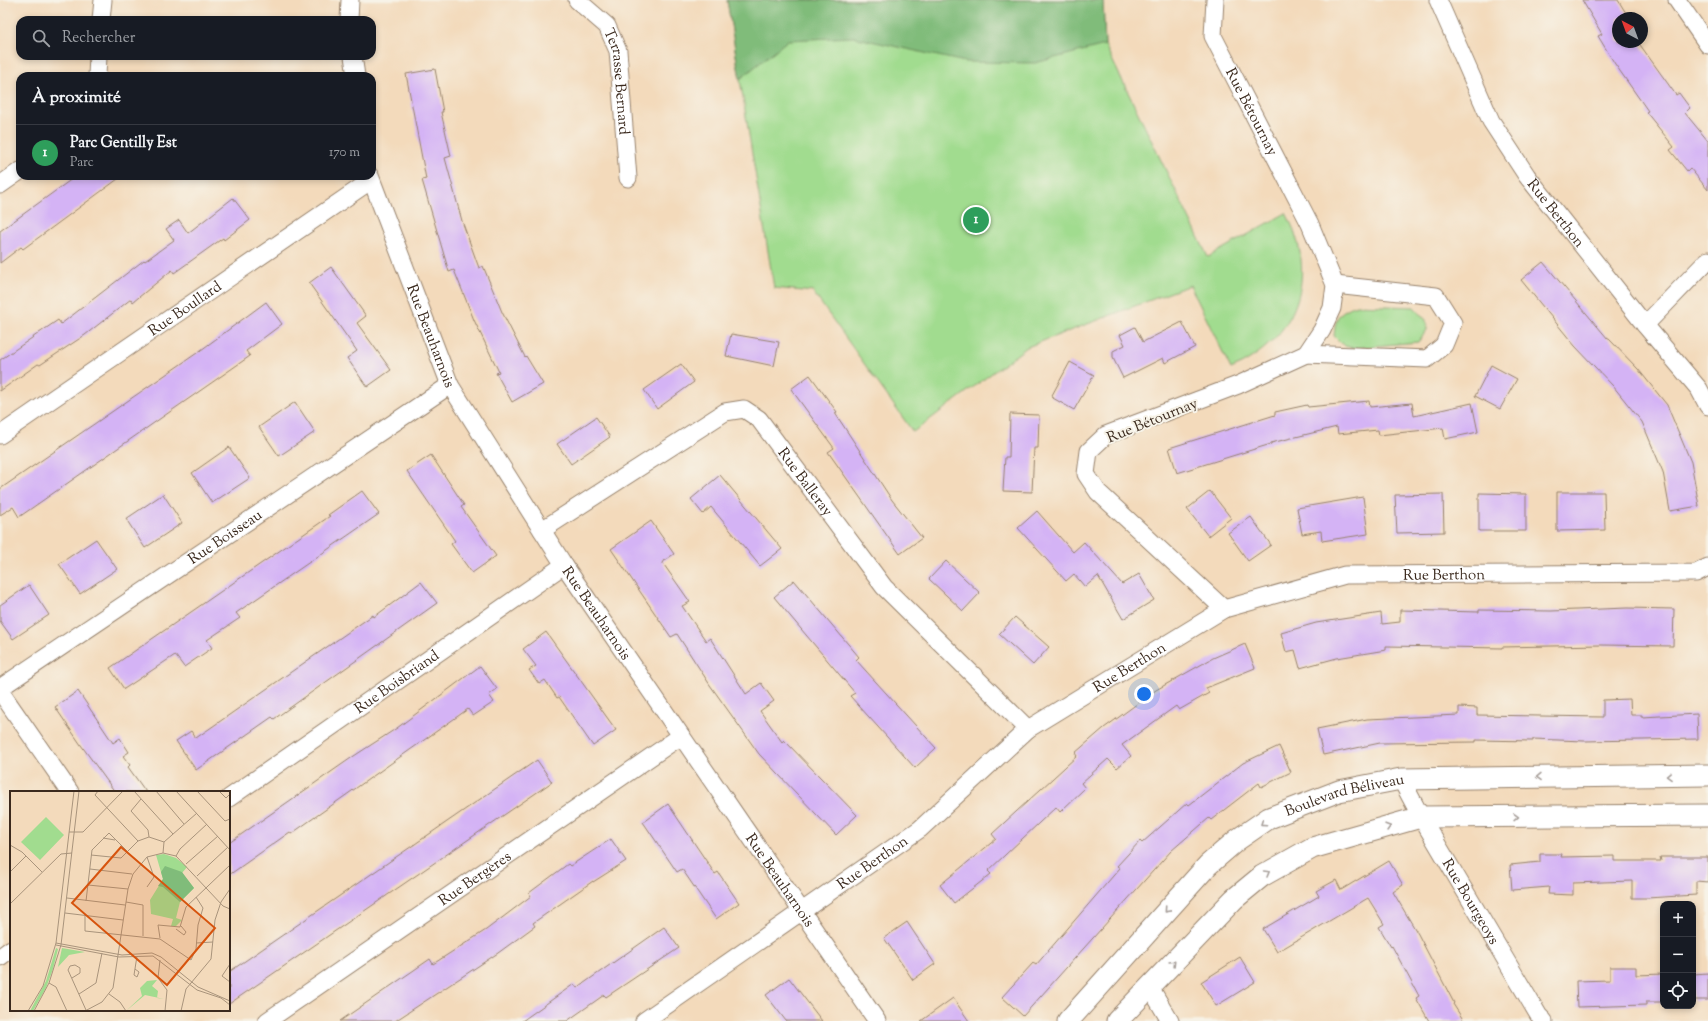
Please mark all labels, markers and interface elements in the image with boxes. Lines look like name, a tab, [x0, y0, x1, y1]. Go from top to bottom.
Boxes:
north arrow	[1612, 12, 1648, 48]
search box	[16, 16, 376, 60]
street label: Terrasse Bernard	[597, 25, 634, 136]
icon: search	[30, 27, 52, 49]
text: Rechercher	[62, 28, 135, 49]
street label: Rue Bétournay	[1219, 65, 1282, 160]
text: À proximité	[32, 86, 121, 110]
text: Parc Gentilly Est	[70, 133, 177, 154]
text: 1	[43, 144, 47, 162]
text: 170 m	[329, 144, 360, 162]
text: Parc	[70, 154, 94, 172]
street label: Rue Berthon	[1521, 175, 1589, 253]
pin: 1	[963, 205, 989, 235]
street label: Rue Boullard	[145, 277, 227, 342]
street label: Rue Beauharnois	[400, 281, 459, 391]
street label: Rue Bétournay	[1104, 393, 1202, 449]
street label: Rue Balleray	[772, 444, 837, 521]
street label: Rue Boisseau	[184, 505, 267, 570]
street label: Rue Beauharnois	[556, 563, 635, 665]
street label: Rue Berthon	[1403, 565, 1485, 587]
street label: Rue Berthon	[1089, 638, 1171, 699]
street label: Rue Boisbriand	[351, 646, 444, 720]
your location	[1134, 684, 1154, 704]
street label: Boulevard Béliveau	[1282, 770, 1406, 823]
one-way arrow	[1666, 772, 1672, 780]
one-way arrow	[1536, 773, 1542, 781]
inset map	[10, 791, 230, 1011]
one-way arrow	[1513, 812, 1519, 821]
one-way arrow	[1260, 818, 1267, 825]
one-way arrow	[1384, 823, 1391, 832]
street label: Rue Beauharnois	[739, 830, 819, 932]
street label: Rue Berthon	[833, 831, 913, 896]
street label: Rue Bergères	[435, 847, 516, 912]
street label: Rue Bourgeoys	[1436, 855, 1503, 949]
one-way arrow	[1263, 870, 1270, 878]
map controls	[1660, 901, 1696, 1009]
button: +	[1660, 901, 1696, 937]
one-way arrow	[1165, 905, 1172, 913]
button: −	[1660, 937, 1696, 973]
one-way arrow	[1168, 960, 1175, 967]
button: locate	[1660, 973, 1696, 1009]

